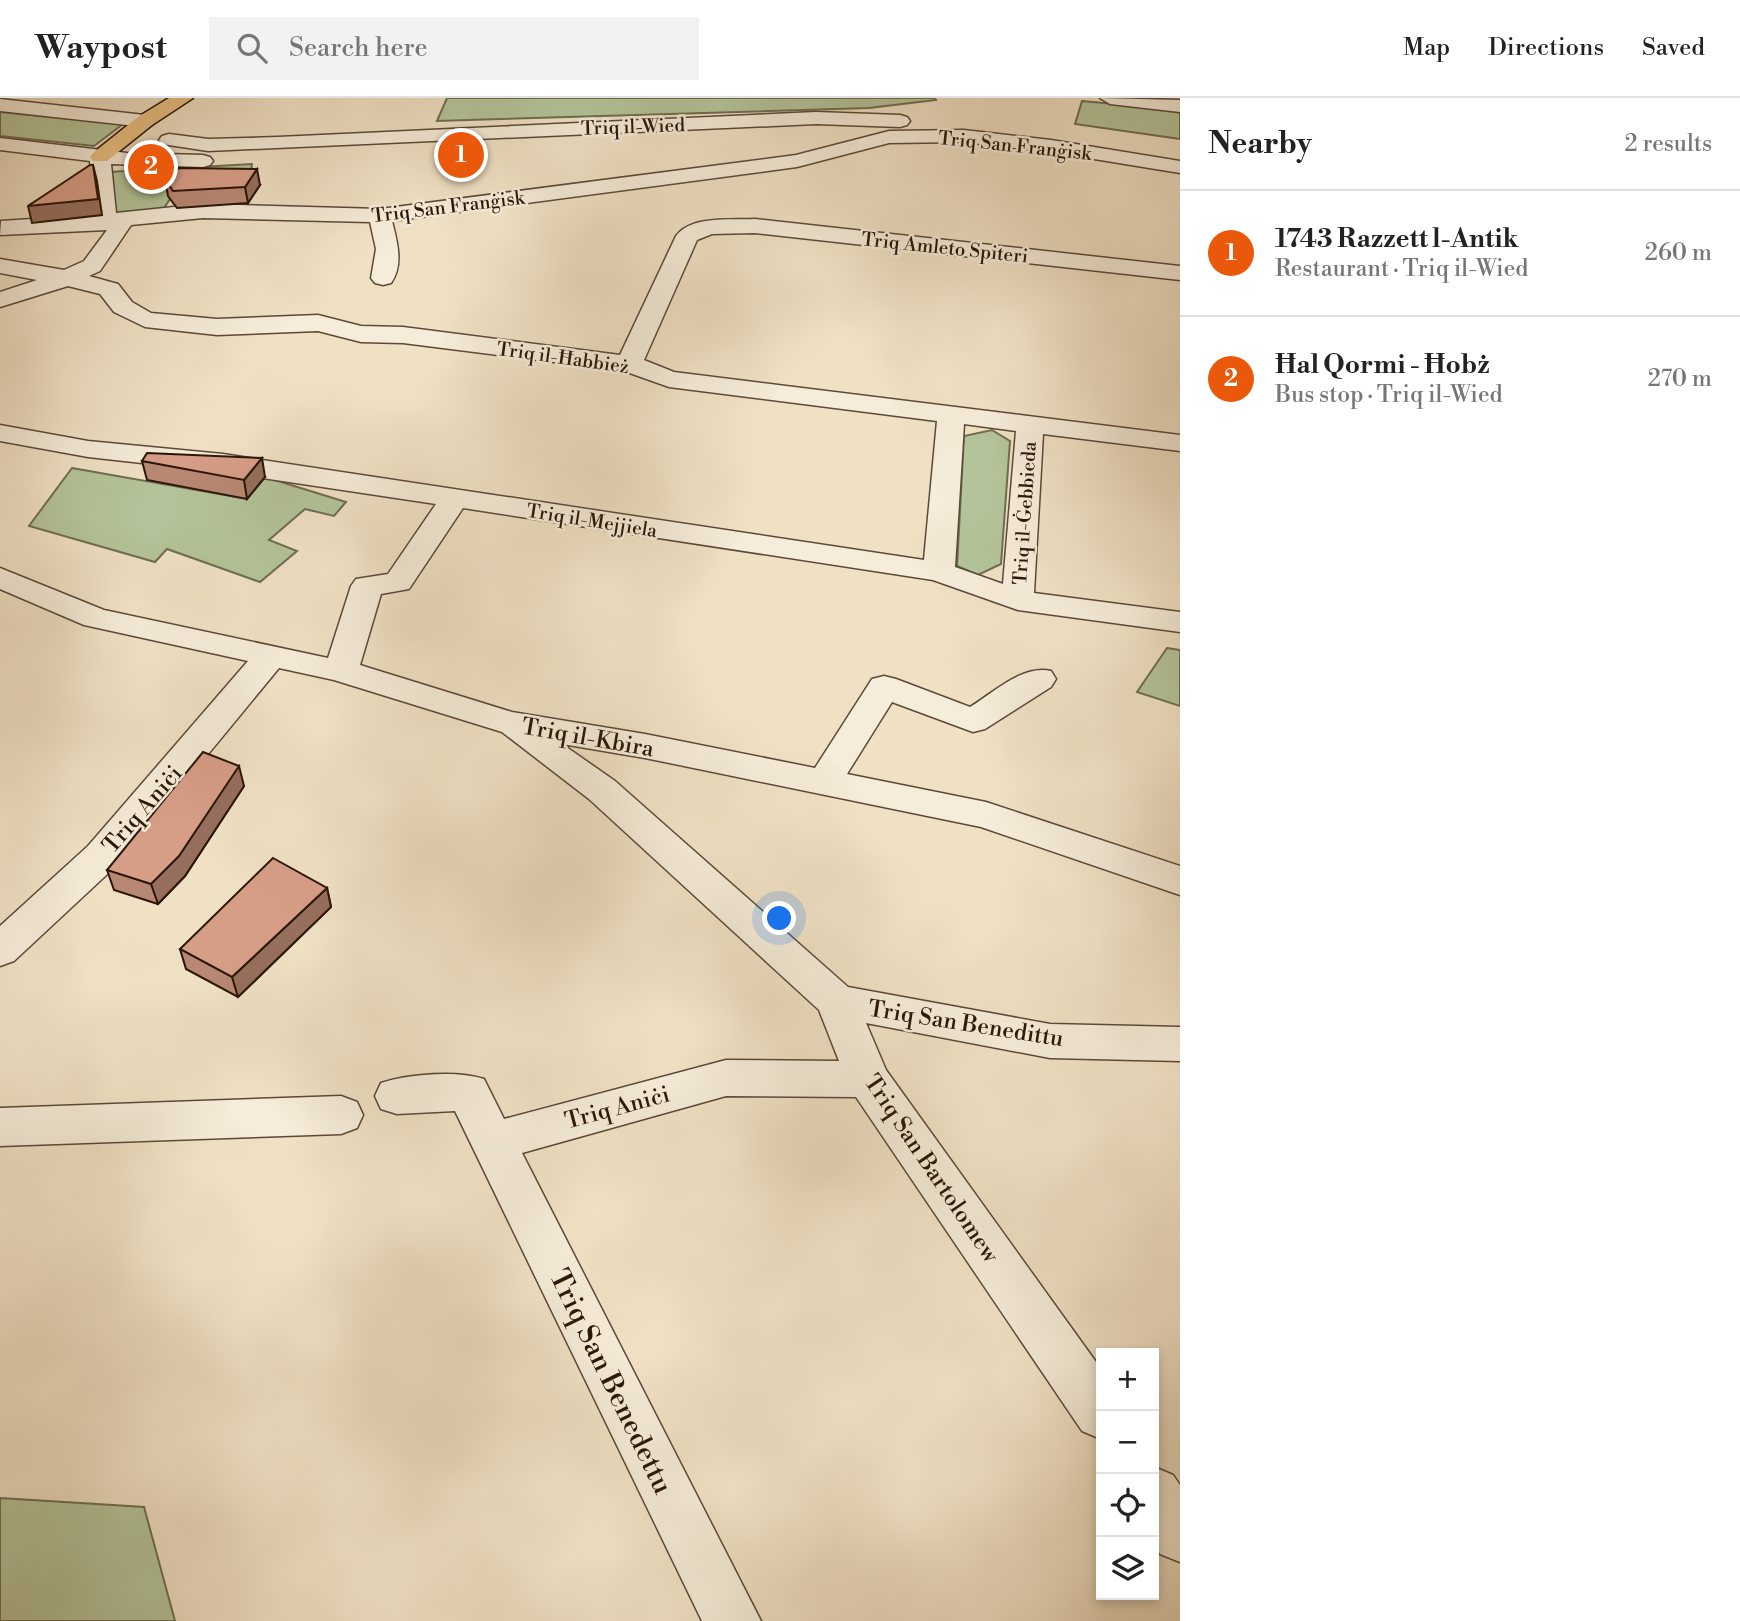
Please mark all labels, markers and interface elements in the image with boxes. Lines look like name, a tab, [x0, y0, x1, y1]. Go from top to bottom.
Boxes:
search box	[209, 17, 699, 80]
text: Waypost	[35, 28, 167, 69]
icon: search	[233, 29, 271, 67]
text: Search here	[289, 32, 428, 64]
text: Map	[1403, 33, 1450, 63]
text: Directions	[1488, 33, 1604, 63]
text: Saved	[1642, 33, 1705, 63]
street label: Triq il-Wied	[581, 113, 686, 141]
text: Nearby	[1208, 125, 1312, 163]
street label: Triq San Franġisk	[937, 126, 1094, 166]
pin: 1	[438, 129, 484, 181]
text: 2 results	[1625, 130, 1712, 158]
pin: 2	[128, 141, 174, 193]
street label: Triq San Franġisk	[370, 186, 527, 228]
text: 1743 Razzett l-Antik	[1275, 223, 1519, 255]
street label: Triq Amleto Spiteri	[860, 227, 1029, 269]
text: 1	[1225, 239, 1237, 267]
text: 260 m	[1645, 239, 1712, 267]
text: Restaurant · Triq il-Wied	[1275, 255, 1528, 283]
street label: Triq il-Ħabbież	[495, 337, 630, 379]
text: Ħal Qormi - Ħobż	[1275, 349, 1490, 381]
text: 2	[1224, 365, 1238, 393]
text: 270 m	[1648, 365, 1712, 393]
text: Bus stop · Triq il-Wied	[1275, 381, 1503, 409]
street label: Triq il-Ġebbieda	[1007, 440, 1042, 586]
street label: Triq il-Mejjiela	[525, 499, 659, 543]
street label: Triq il-Kbira	[520, 713, 656, 763]
street label: Triq Aniċi	[97, 760, 189, 859]
your location	[762, 901, 796, 935]
street label: Triq San Benedittu	[866, 995, 1066, 1053]
street label: Triq San Bartolomew	[858, 1069, 1005, 1269]
street label: Triq Aniċi	[562, 1081, 673, 1135]
street label: Triq San Benedettu	[541, 1264, 680, 1500]
map controls	[1096, 1348, 1159, 1600]
button: +	[1096, 1348, 1159, 1411]
button: −	[1096, 1411, 1159, 1474]
button: locate	[1096, 1474, 1159, 1537]
button: layers	[1096, 1537, 1159, 1600]

